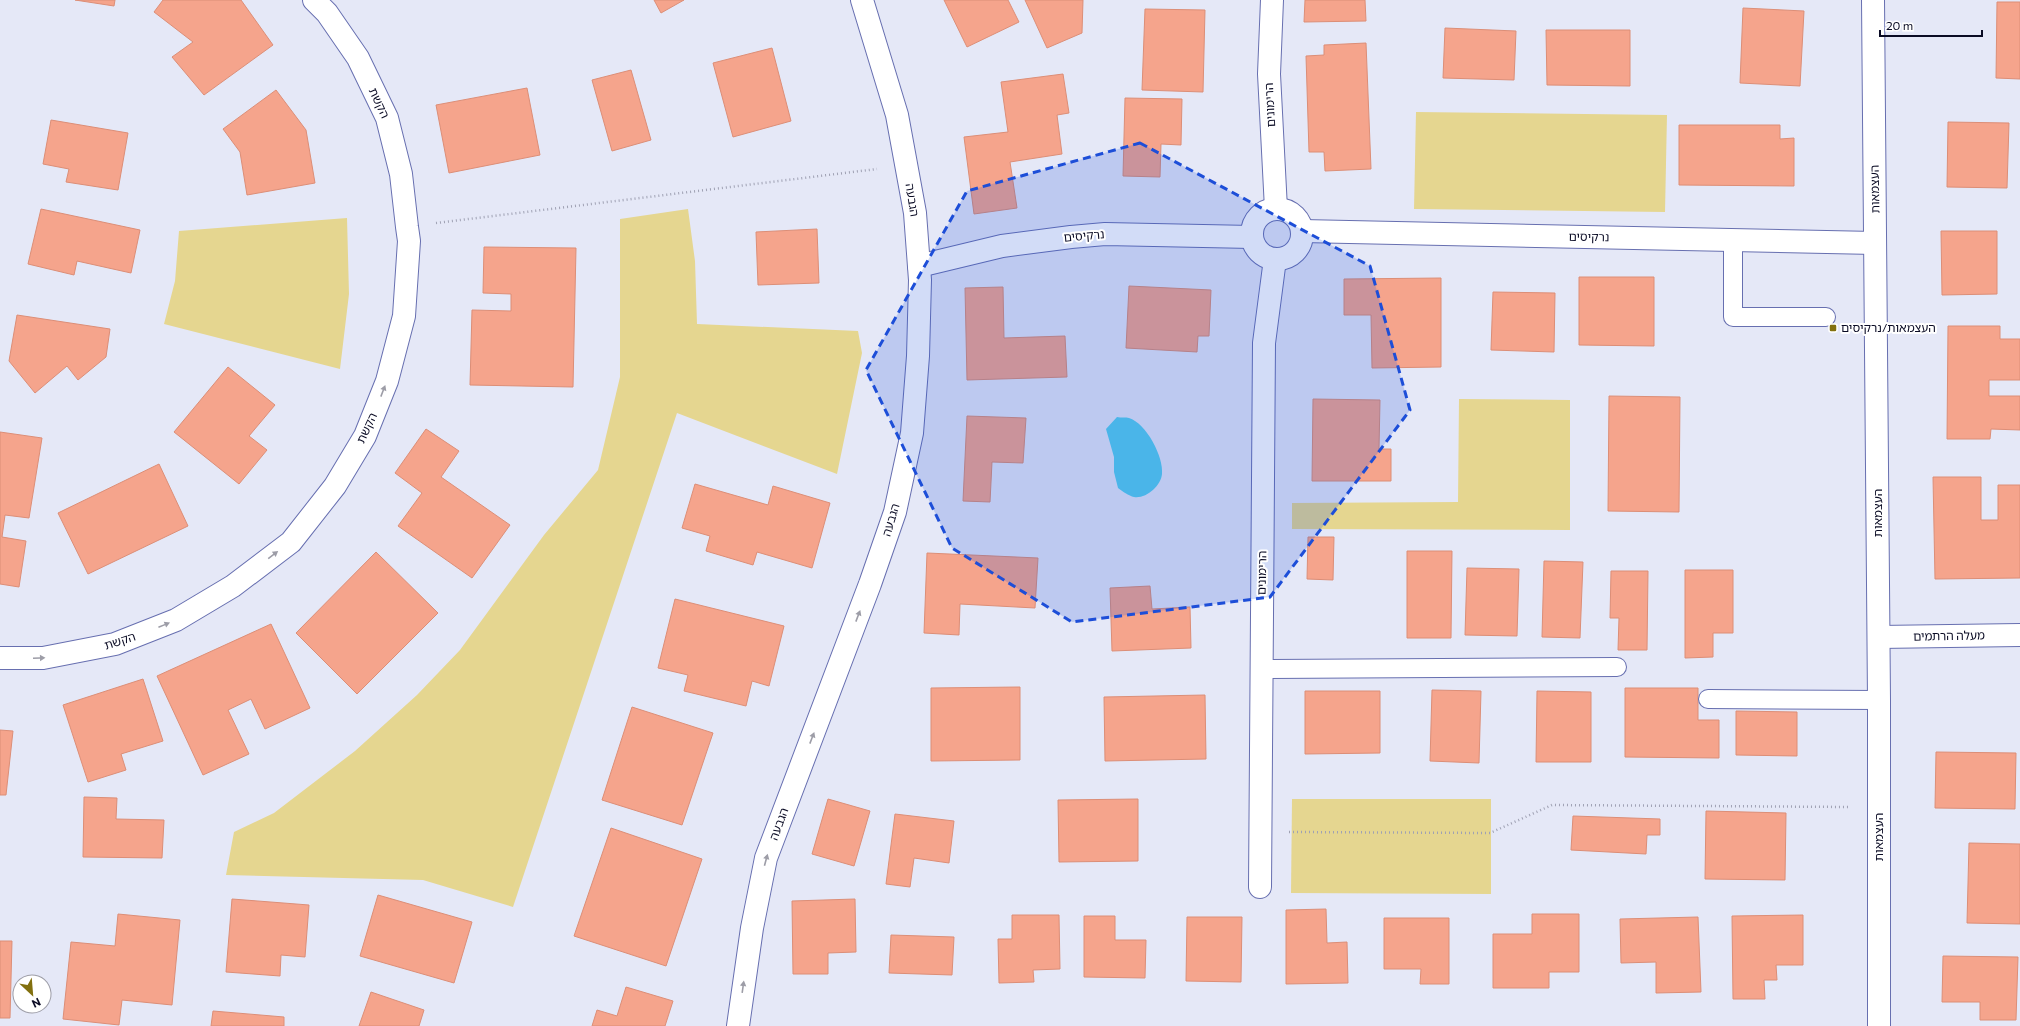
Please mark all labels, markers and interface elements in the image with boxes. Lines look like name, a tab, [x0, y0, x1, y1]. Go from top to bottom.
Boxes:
scale bar	[1880, 12, 1982, 38]
text: 20 m	[1886, 18, 1913, 32]
street label: הרימונים	[1261, 82, 1277, 128]
street label: הקשת	[367, 85, 393, 120]
street label: העצמאות	[1867, 165, 1881, 213]
street label: הגבעה	[903, 182, 923, 218]
street label: נרקיסים	[1063, 226, 1105, 244]
street label: נרקיסים	[1568, 229, 1610, 243]
place label: העצמאות/נרקיסים	[1841, 320, 1936, 334]
marker: העצמאות/נרקיסים	[1828, 323, 1838, 333]
one-way arrow	[380, 385, 386, 397]
street label: הקשת	[353, 410, 379, 445]
street label: העצמאות	[1870, 489, 1884, 537]
street label: הגבעה	[878, 502, 902, 538]
one-way arrow	[268, 551, 279, 559]
street label: הרימונים	[1254, 551, 1268, 595]
one-way arrow	[855, 610, 861, 622]
one-way arrow	[158, 622, 170, 628]
street label: מעלה הרתמים	[1913, 627, 1985, 643]
street label: הקשת	[102, 628, 137, 652]
one-way arrow	[33, 655, 46, 661]
one-way arrow	[809, 731, 815, 743]
street label: הגבעה	[766, 805, 790, 842]
street label: העצמאות	[1871, 813, 1885, 861]
one-way arrow	[764, 853, 770, 866]
north arrow	[12, 974, 52, 1014]
one-way arrow	[740, 981, 746, 993]
text: N	[30, 996, 43, 1011]

